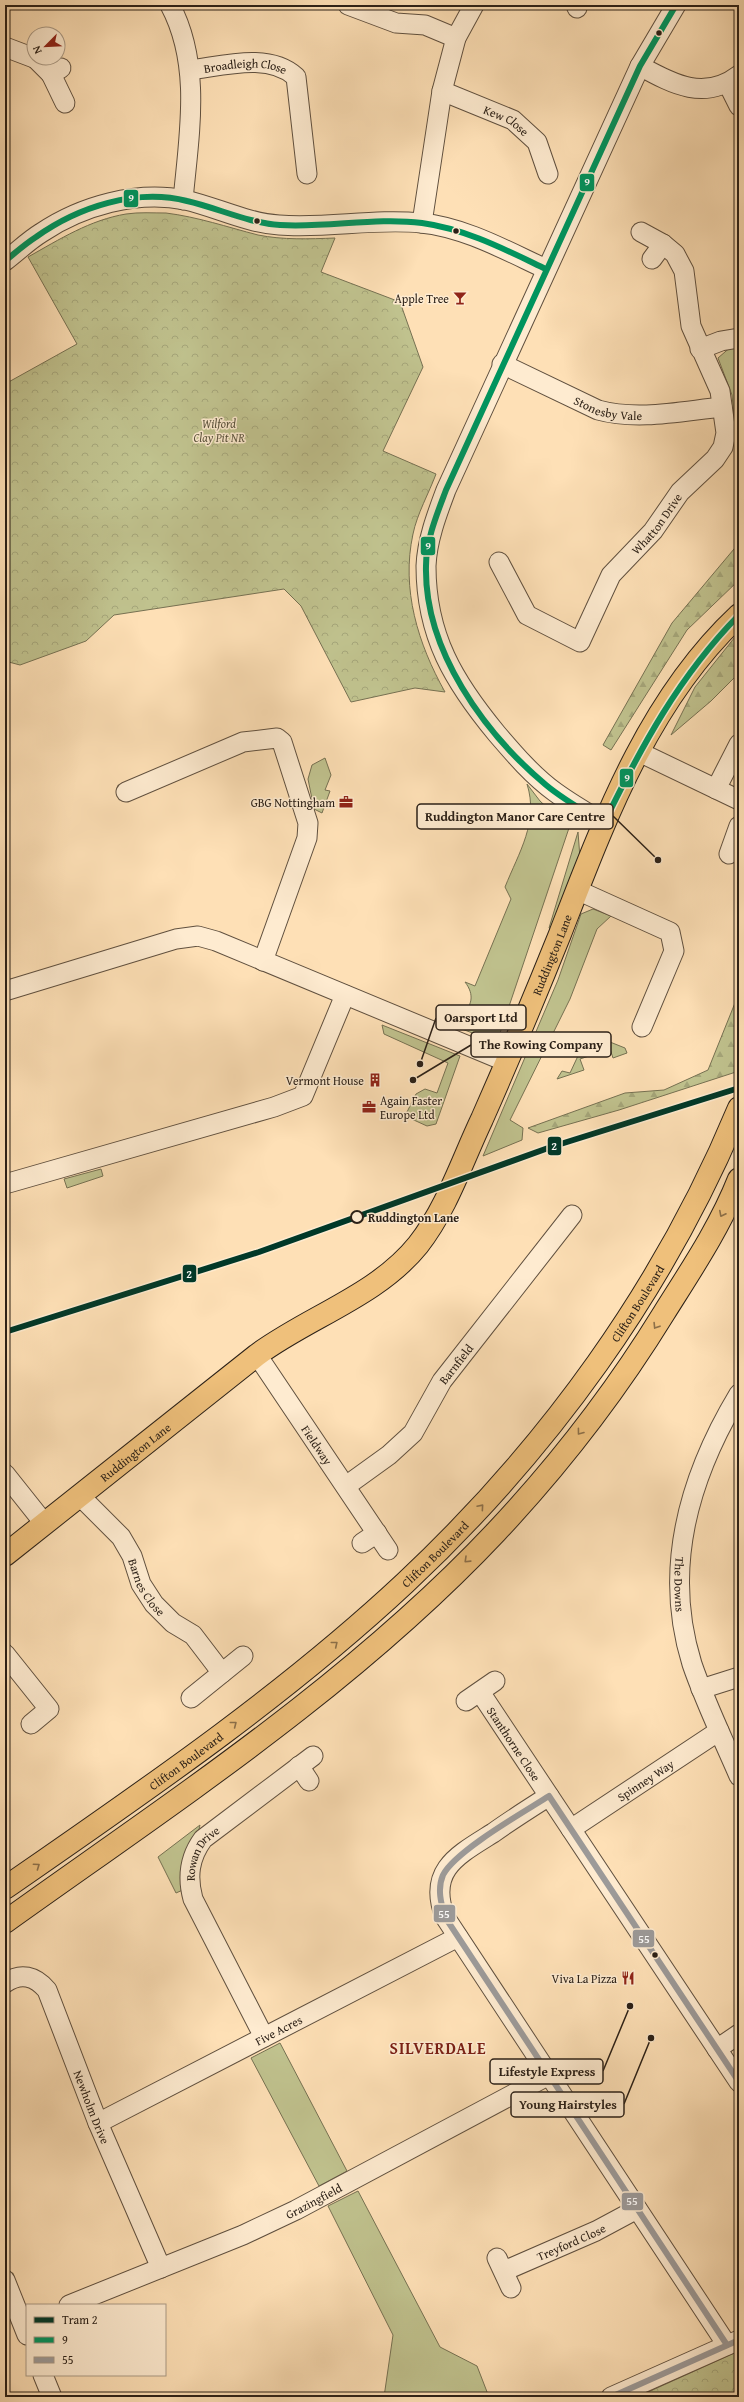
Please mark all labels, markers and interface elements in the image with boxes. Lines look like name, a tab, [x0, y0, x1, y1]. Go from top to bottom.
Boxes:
north arrow	[26, 26, 66, 66]
unlabelled marker	[654, 28, 664, 38]
text: N	[28, 43, 46, 57]
street label: Broadleigh Close	[202, 54, 290, 78]
street label: Kew Close	[481, 100, 533, 140]
line badge: 9	[579, 173, 595, 192]
text: 9	[584, 174, 590, 190]
line badge: 9	[123, 189, 139, 208]
text: 9	[128, 190, 134, 206]
unlabelled marker	[252, 216, 262, 226]
unlabelled marker	[451, 226, 461, 236]
place label: Apple Tree	[394, 290, 449, 307]
bar icon: Apple Tree	[452, 290, 468, 306]
street label: Stonesby Vale	[571, 391, 643, 424]
park label: Wilford Clay Pit NR	[193, 415, 245, 446]
street label: Whatton Drive	[627, 489, 686, 558]
line badge: 9	[420, 536, 436, 556]
text: 9	[425, 538, 431, 554]
line badge: 9	[619, 768, 634, 788]
text: 9	[624, 770, 630, 786]
place label: GBG Nottingham	[251, 794, 335, 811]
office icon: GBG Nottingham	[338, 794, 354, 810]
callout: Ruddington Manor Care Centre	[417, 804, 613, 829]
text: Ruddington Manor Care Centre	[425, 807, 605, 826]
street label: Ruddington Lane	[527, 911, 576, 998]
callout: Oarsport Ltd	[436, 1005, 526, 1030]
text: Oarsport Ltd	[444, 1008, 518, 1027]
callout: The Rowing Company	[471, 1032, 611, 1057]
text: The Rowing Company	[479, 1035, 603, 1054]
place label: Vermont House	[286, 1072, 364, 1089]
building icon: Vermont House	[367, 1072, 383, 1088]
place label: Again Faster Europe Ltd	[380, 1092, 442, 1123]
office icon: Again Faster Europe Ltd	[361, 1099, 377, 1115]
line badge: 2	[547, 1136, 562, 1156]
text: 2	[551, 1138, 557, 1154]
place label: Ruddington Lane	[368, 1209, 459, 1226]
marker: Ruddington Lane	[350, 1210, 364, 1224]
one-way arrow	[719, 1210, 727, 1217]
street label: Clifton Boulevard	[606, 1261, 668, 1345]
line badge: 2	[182, 1264, 197, 1283]
text: 2	[186, 1266, 192, 1282]
one-way arrow	[653, 1322, 661, 1329]
street label: Barnfield	[434, 1340, 477, 1387]
street label: Ruddington Lane	[96, 1418, 174, 1485]
street label: Fieldway	[298, 1421, 337, 1468]
one-way arrow	[578, 1427, 585, 1434]
one-way arrow	[476, 1504, 483, 1511]
street label: Clifton Boulevard	[397, 1516, 472, 1591]
one-way arrow	[464, 1555, 472, 1563]
street label: Barnes Close	[125, 1556, 170, 1620]
street label: The Downs	[671, 1556, 690, 1613]
one-way arrow	[331, 1641, 338, 1648]
street label: Stanthorne Close	[483, 1703, 545, 1785]
one-way arrow	[229, 1722, 236, 1729]
street label: Clifton Boulevard	[145, 1728, 227, 1794]
street label: Spinney Way	[613, 1755, 677, 1805]
street label: Rowan Drive	[181, 1821, 223, 1881]
one-way arrow	[33, 1863, 40, 1871]
line badge: 55	[433, 1904, 456, 1923]
text: 55	[438, 1906, 450, 1922]
line badge: 55	[632, 1929, 655, 1948]
text: 55	[638, 1931, 650, 1947]
unlabelled marker	[650, 1950, 660, 1960]
place label: Viva La Pizza	[552, 1970, 617, 1987]
restaurant icon: Viva La Pizza	[620, 1970, 636, 1986]
street label: Five Acres	[252, 2010, 305, 2049]
district label: SILVERDALE	[390, 2036, 486, 2060]
callout: Lifestyle Express	[490, 2059, 603, 2084]
text: Lifestyle Express	[499, 2062, 596, 2081]
street label: Newholm Drive	[70, 2068, 115, 2147]
callout: Young Hairstyles	[511, 2092, 624, 2117]
text: Young Hairstyles	[519, 2095, 617, 2114]
street label: Grazingfield	[282, 2178, 345, 2222]
line badge: 55	[621, 2192, 644, 2211]
text: 55	[626, 2193, 638, 2209]
street label: Treyford Close	[534, 2219, 609, 2264]
legend	[26, 2304, 166, 2376]
text: Tram 2	[62, 2311, 98, 2328]
text: 9	[62, 2331, 68, 2348]
text: 55	[62, 2351, 74, 2368]

